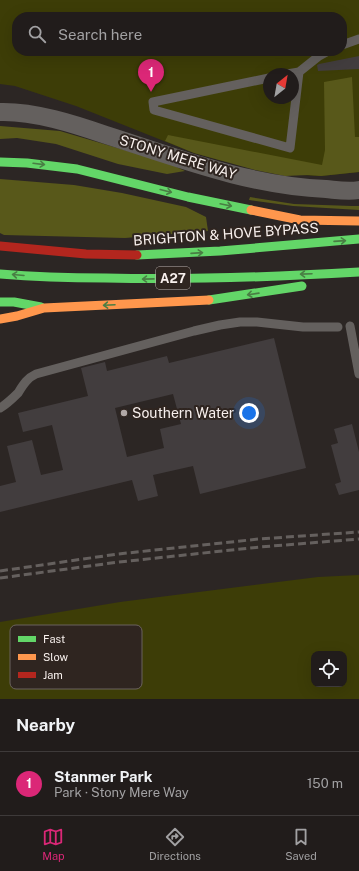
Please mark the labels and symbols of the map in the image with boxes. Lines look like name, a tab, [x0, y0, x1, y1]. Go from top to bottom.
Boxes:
pin: 1	[138, 59, 164, 92]
north arrow	[263, 68, 299, 104]
street label: STONY MERE WAY	[118, 132, 239, 183]
one-way arrow	[32, 160, 45, 168]
one-way arrow	[159, 188, 172, 196]
one-way arrow	[219, 201, 232, 209]
street label: BRIGHTON & HOVE BYPASS	[133, 220, 319, 248]
one-way arrow	[333, 237, 346, 244]
one-way arrow	[190, 249, 203, 256]
road number: A27	[156, 267, 190, 289]
one-way arrow	[300, 270, 313, 278]
one-way arrow	[12, 272, 25, 279]
one-way arrow	[142, 275, 155, 283]
one-way arrow	[247, 290, 260, 298]
one-way arrow	[103, 301, 116, 309]
your location	[239, 403, 259, 423]
place label: Southern Water	[132, 405, 234, 421]
marker: Southern Water	[119, 408, 129, 418]
legend	[10, 625, 142, 689]
text: Fast	[43, 633, 65, 645]
text: Slow	[43, 651, 69, 663]
text: Jam	[43, 669, 63, 681]

